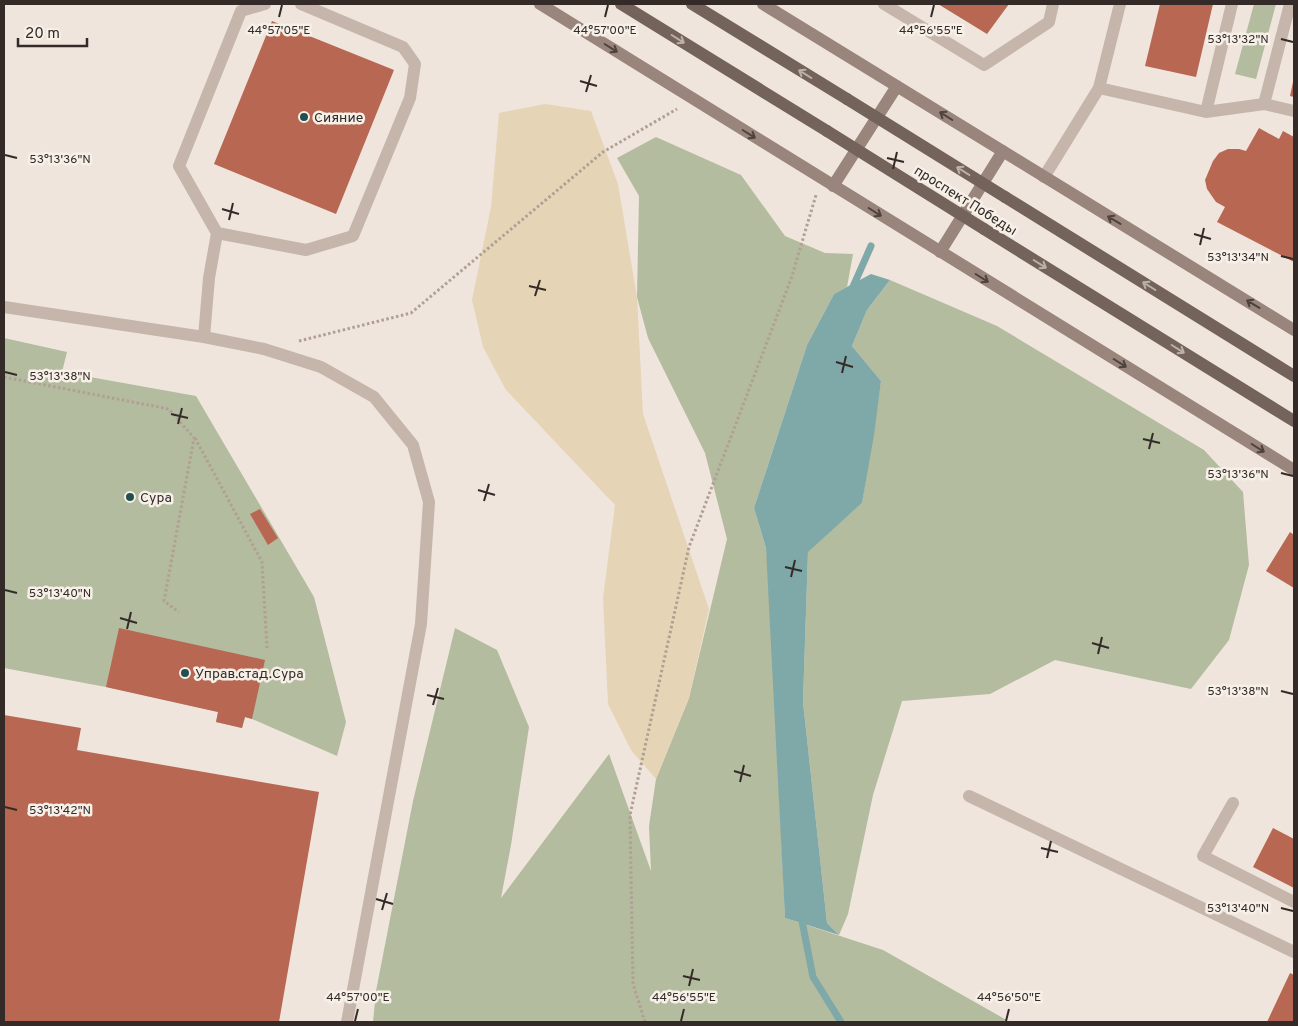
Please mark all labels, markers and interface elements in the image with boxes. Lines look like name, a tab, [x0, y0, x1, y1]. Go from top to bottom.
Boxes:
scale bar	[18, 15, 86, 47]
text: 44°57'05"E	[247, 23, 311, 39]
text: 44°57'00"E	[573, 23, 637, 39]
text: 44°56'55"E	[899, 23, 963, 39]
text: 20 m	[25, 25, 60, 44]
text: 53°13'32"N	[1207, 32, 1269, 48]
one-way arrow	[670, 34, 684, 44]
one-way arrow	[604, 43, 618, 53]
one-way arrow	[799, 68, 813, 78]
place label: Сияние	[314, 110, 363, 127]
marker: Сияние	[298, 111, 310, 123]
one-way arrow	[940, 111, 954, 121]
one-way arrow	[742, 129, 756, 139]
text: 53°13'36"N	[29, 152, 91, 168]
street label: проспект Победы	[911, 163, 1020, 240]
one-way arrow	[957, 166, 971, 176]
one-way arrow	[867, 207, 881, 217]
one-way arrow	[1108, 214, 1122, 224]
text: 53°13'34"N	[1207, 250, 1269, 266]
one-way arrow	[1033, 259, 1047, 269]
one-way arrow	[974, 273, 988, 283]
one-way arrow	[1142, 281, 1156, 291]
one-way arrow	[1246, 299, 1260, 309]
one-way arrow	[1171, 344, 1185, 354]
one-way arrow	[1113, 357, 1127, 368]
text: 53°13'38"N	[29, 369, 91, 385]
one-way arrow	[1251, 443, 1265, 453]
text: 53°13'36"N	[1207, 467, 1269, 483]
place label: Сура	[140, 490, 172, 507]
marker: Сура	[124, 491, 136, 503]
text: 53°13'40"N	[29, 586, 91, 602]
place label: Управ.стад.Сура	[195, 666, 304, 683]
marker: Управ.стад.Сура	[179, 667, 191, 679]
text: 53°13'38"N	[1207, 684, 1269, 700]
text: 53°13'42"N	[29, 803, 91, 819]
text: 53°13'40"N	[1207, 901, 1269, 917]
text: 44°57'00"E	[326, 990, 390, 1006]
text: 44°56'55"E	[652, 990, 716, 1006]
text: 44°56'50"E	[977, 990, 1041, 1006]

